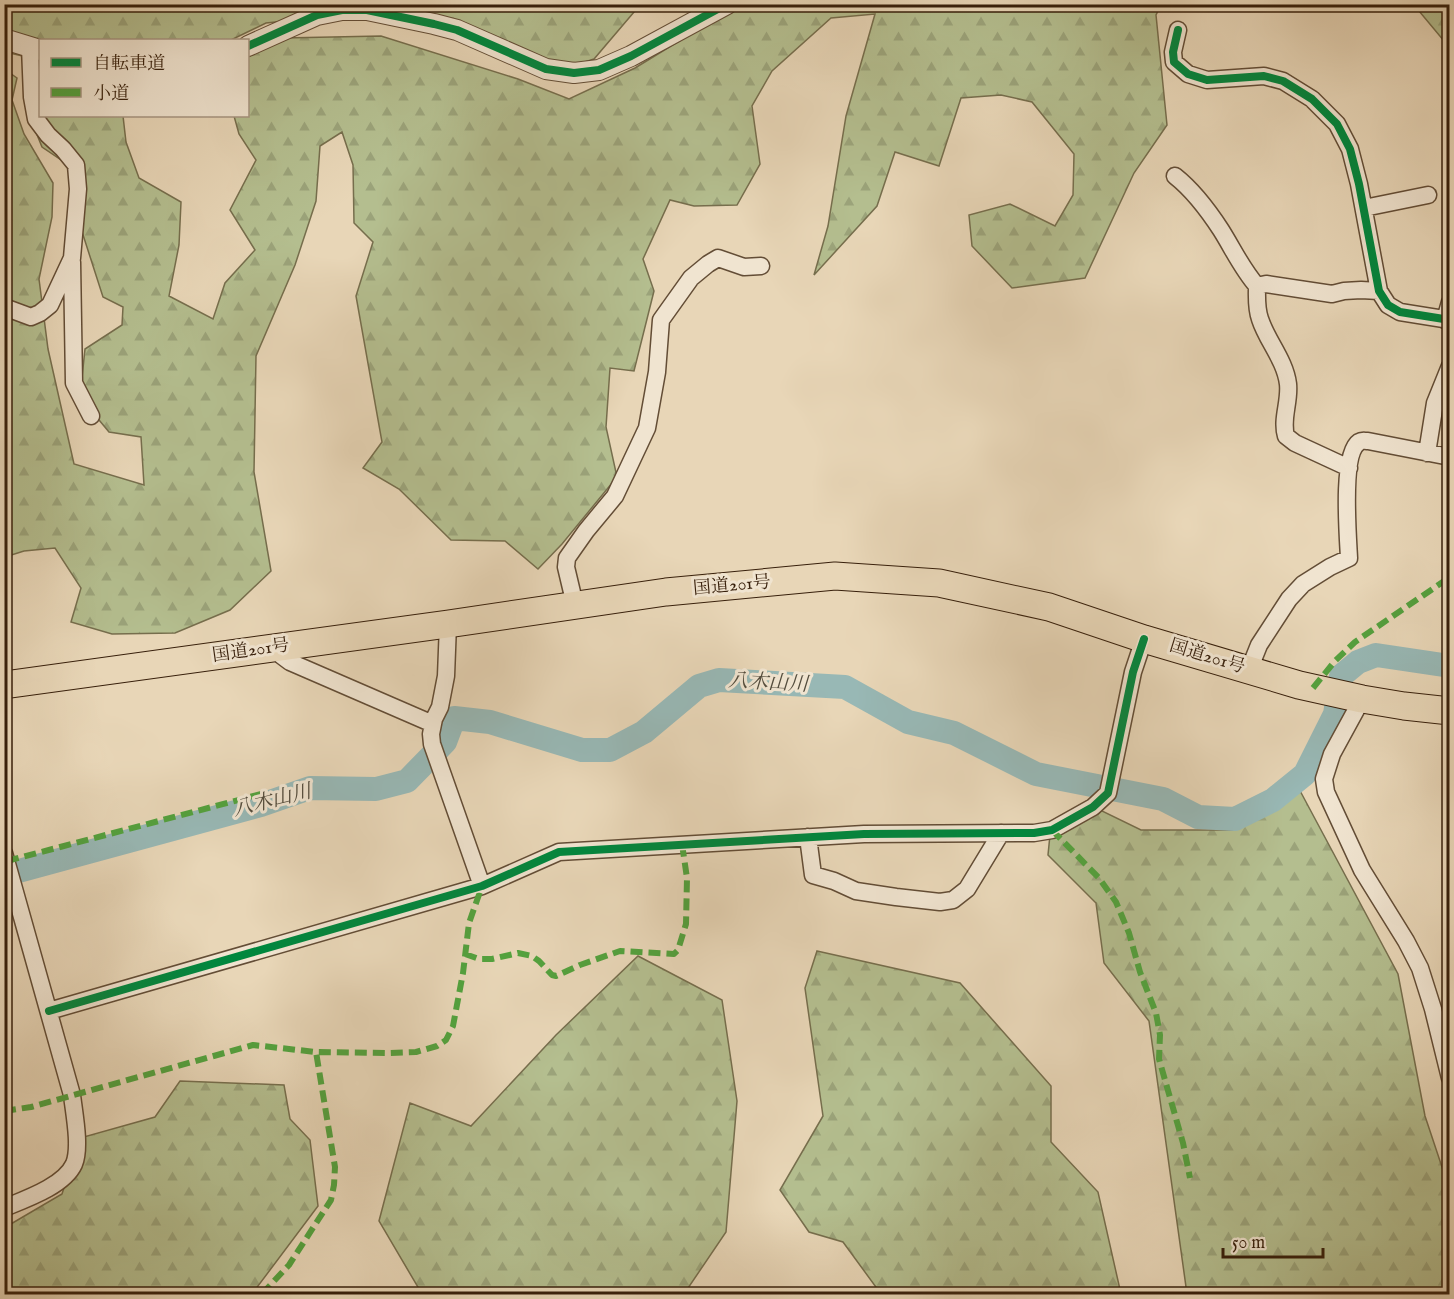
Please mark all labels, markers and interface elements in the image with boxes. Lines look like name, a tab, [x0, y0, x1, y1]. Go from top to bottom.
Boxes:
legend	[39, 39, 249, 117]
text: 自転車道	[93, 53, 165, 76]
text: 小道	[93, 83, 129, 106]
street label: 国道201号	[692, 571, 772, 601]
street label: 国道201号	[211, 634, 291, 668]
street label: 国道201号	[1166, 635, 1248, 679]
water label: 八木山川	[727, 668, 811, 698]
water label: 八木山川	[230, 779, 316, 823]
scale bar	[1223, 1221, 1324, 1259]
text: 50 m	[1232, 1232, 1265, 1255]

